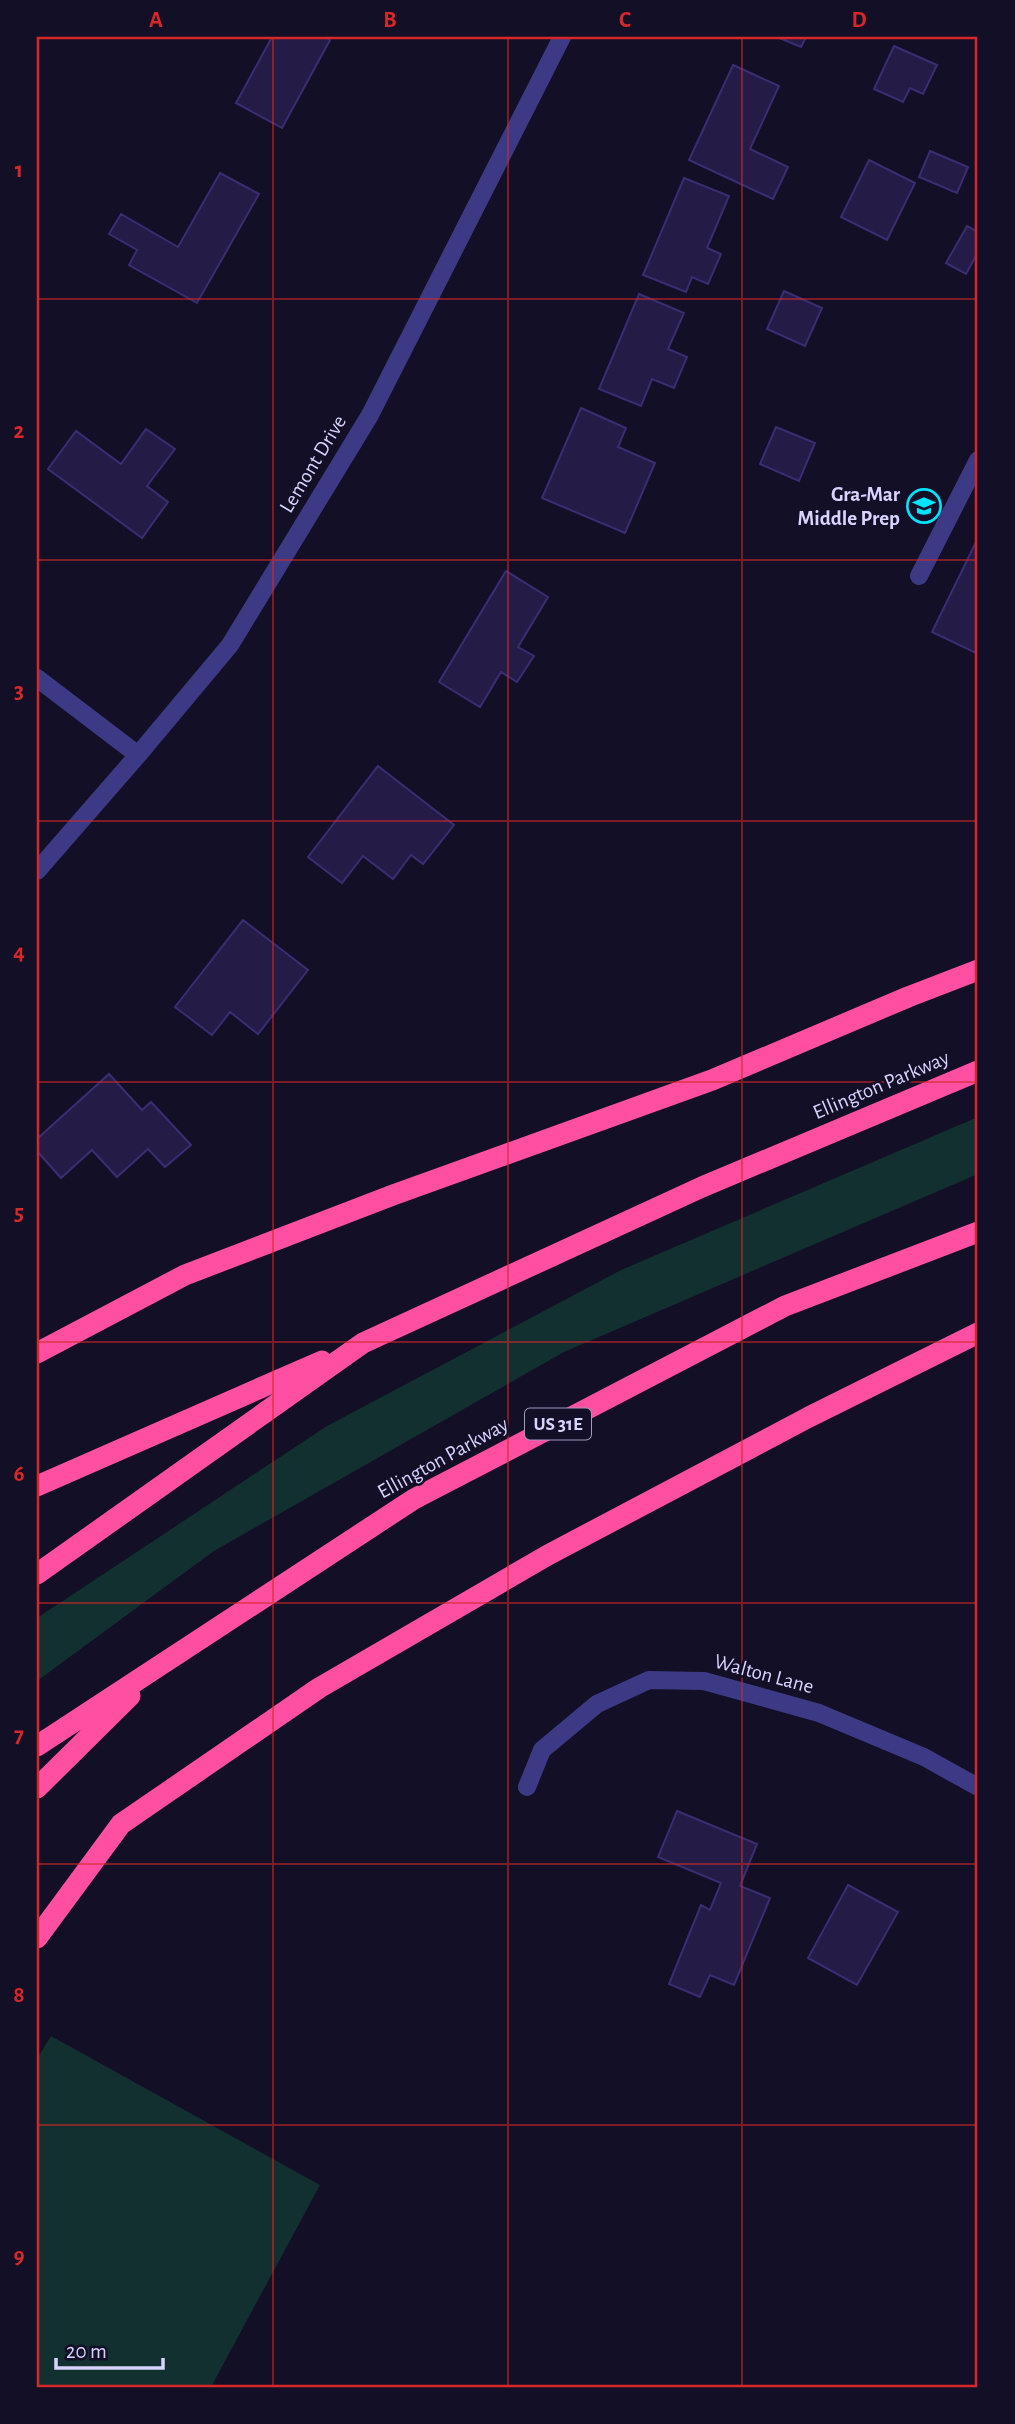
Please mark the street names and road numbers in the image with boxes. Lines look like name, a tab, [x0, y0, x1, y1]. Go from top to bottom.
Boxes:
street label: Lemont Drive	[276, 412, 350, 516]
street label: Ellington Parkway	[810, 1047, 952, 1123]
road number: US 31E	[525, 1408, 591, 1440]
street label: Ellington Parkway	[374, 1413, 512, 1503]
street label: Walton Lane	[712, 1651, 816, 1697]

